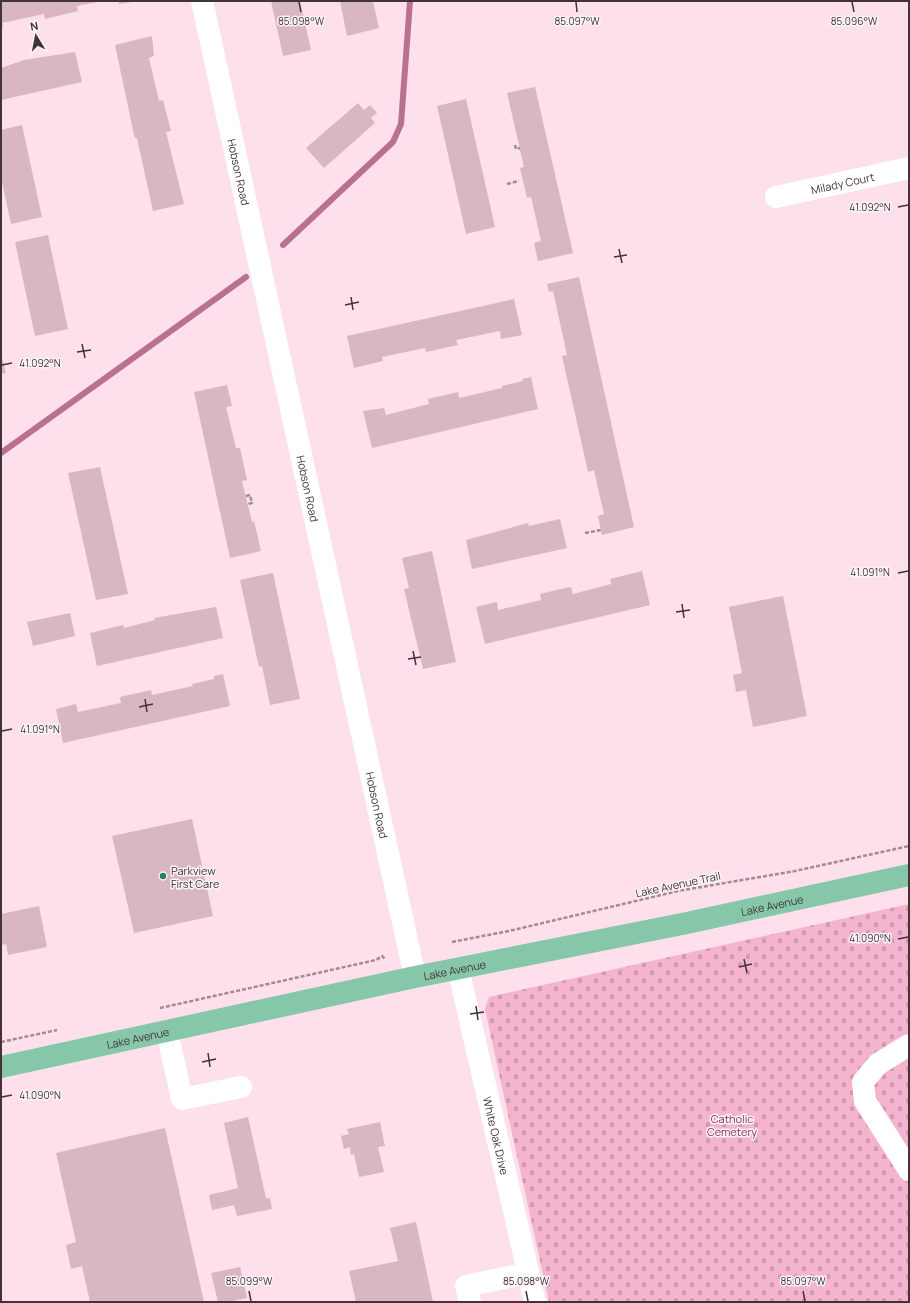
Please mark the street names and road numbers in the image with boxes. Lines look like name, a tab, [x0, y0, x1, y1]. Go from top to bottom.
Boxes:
street label: Hobson Road	[225, 137, 254, 207]
street label: Milady Court	[809, 168, 875, 197]
street label: Hobson Road	[294, 454, 323, 523]
street label: Hobson Road	[363, 770, 392, 840]
street label: Lake Avenue Trail	[634, 868, 722, 900]
street label: Lake Avenue	[739, 890, 805, 919]
street label: Lake Avenue	[422, 956, 488, 983]
street label: Lake Avenue	[105, 1023, 171, 1051]
street label: White Oak Drive	[480, 1095, 513, 1177]

